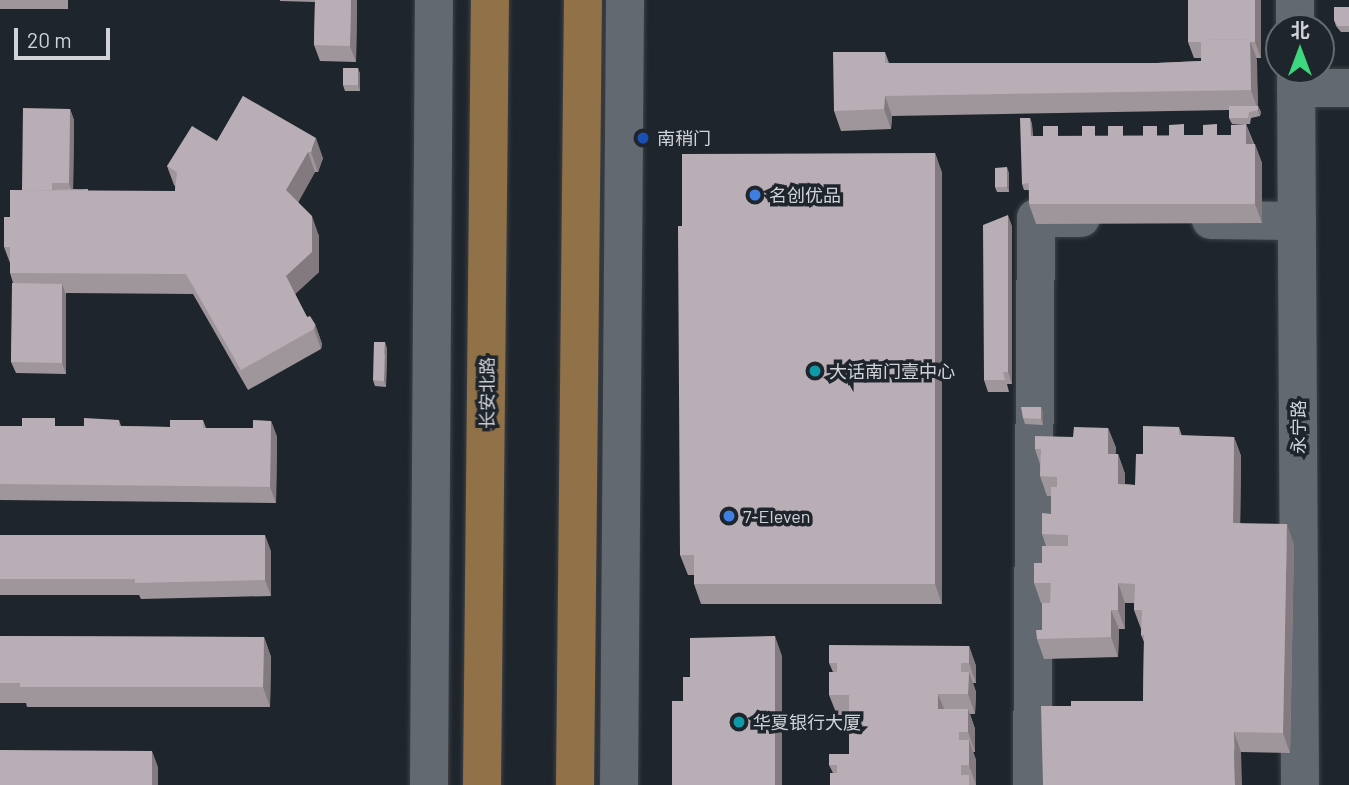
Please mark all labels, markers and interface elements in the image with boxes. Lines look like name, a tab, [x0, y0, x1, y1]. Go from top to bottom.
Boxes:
scale bar	[18, 14, 114, 58]
north arrow	[1265, 14, 1335, 84]
text: 北	[1290, 18, 1310, 41]
text: 20 m	[27, 27, 72, 52]
place label: 南稍门	[657, 127, 711, 149]
marker: 南稍门	[635, 130, 651, 146]
place label: 名创优品	[769, 184, 841, 206]
marker: 名创优品	[747, 187, 763, 203]
street label: 长安北路	[476, 357, 498, 429]
place label: 大话南门壹中心	[829, 360, 955, 382]
marker: 大话南门壹中心	[807, 363, 823, 379]
street label: 永宁路	[1287, 400, 1309, 454]
place label: 7-Eleven	[743, 505, 811, 527]
marker: 7-Eleven	[721, 508, 737, 524]
place label: 华夏银行大厦	[753, 711, 861, 733]
marker: 华夏银行大厦	[731, 714, 747, 730]

